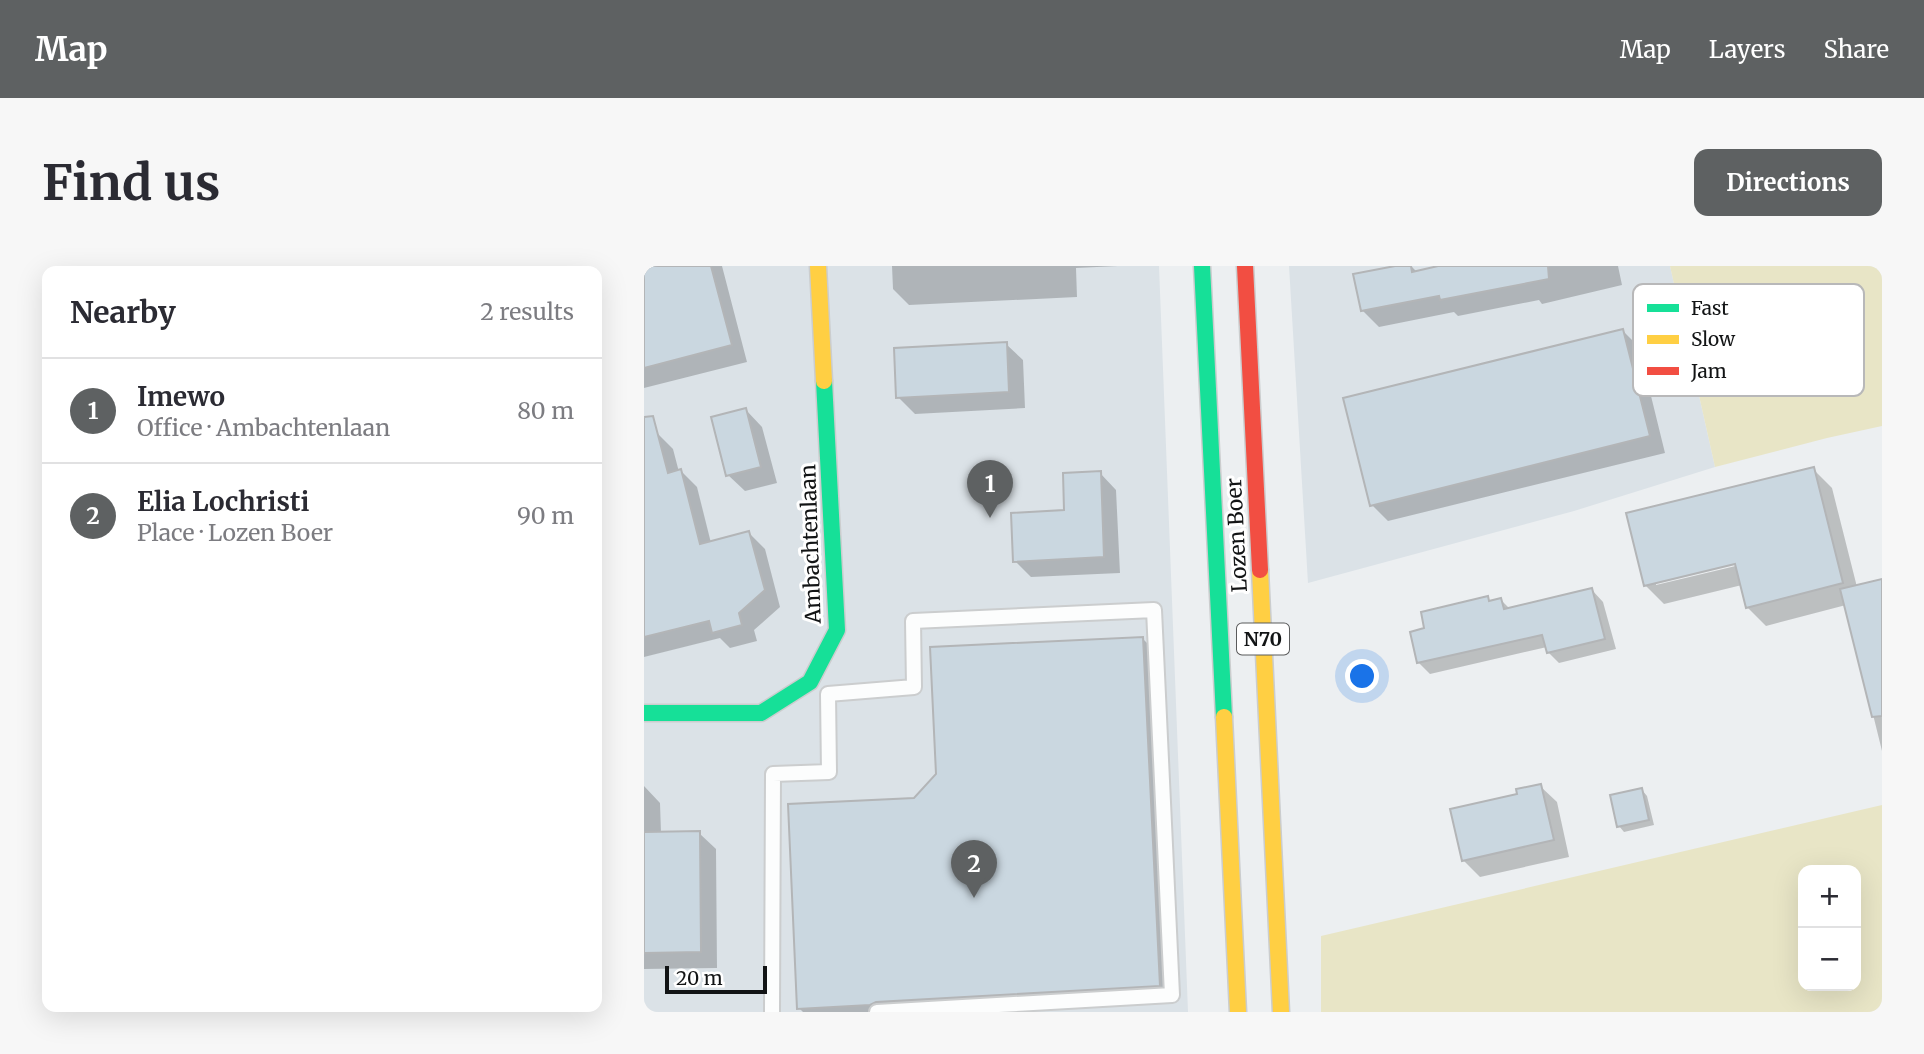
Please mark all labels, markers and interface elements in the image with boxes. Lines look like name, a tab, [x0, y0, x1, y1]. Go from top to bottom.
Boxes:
text: Map	[35, 29, 108, 70]
text: Map	[1620, 34, 1671, 65]
text: Layers	[1709, 34, 1785, 65]
text: Share	[1823, 34, 1889, 65]
button: Directions	[1694, 149, 1882, 216]
text: Find us	[42, 152, 220, 213]
legend	[1633, 284, 1864, 396]
text: Nearby	[70, 293, 176, 331]
text: Fast	[1691, 296, 1729, 320]
text: 2 results	[480, 297, 574, 326]
text: Slow	[1691, 327, 1736, 351]
text: Jam	[1690, 359, 1727, 383]
text: Imewo	[137, 380, 225, 413]
text: 1	[88, 396, 98, 425]
text: 80 m	[517, 396, 574, 425]
text: Office · Ambachtenlaan	[137, 413, 390, 442]
pin: 1	[967, 460, 1013, 518]
street label: Ambachtenlaan	[794, 464, 827, 625]
street label: Lozen Boer	[1220, 477, 1253, 593]
text: Elia Lochristi	[137, 485, 309, 518]
text: 2	[86, 501, 100, 530]
text: 90 m	[517, 501, 574, 530]
text: Place · Lozen Boer	[137, 518, 333, 547]
road number: N70	[1237, 624, 1289, 654]
your location	[1345, 659, 1379, 693]
pin: 2	[951, 840, 997, 898]
map controls	[1798, 865, 1861, 991]
button: +	[1798, 865, 1861, 928]
button: −	[1798, 928, 1861, 991]
scale bar	[665, 963, 766, 995]
text: 20 m	[676, 966, 723, 990]

